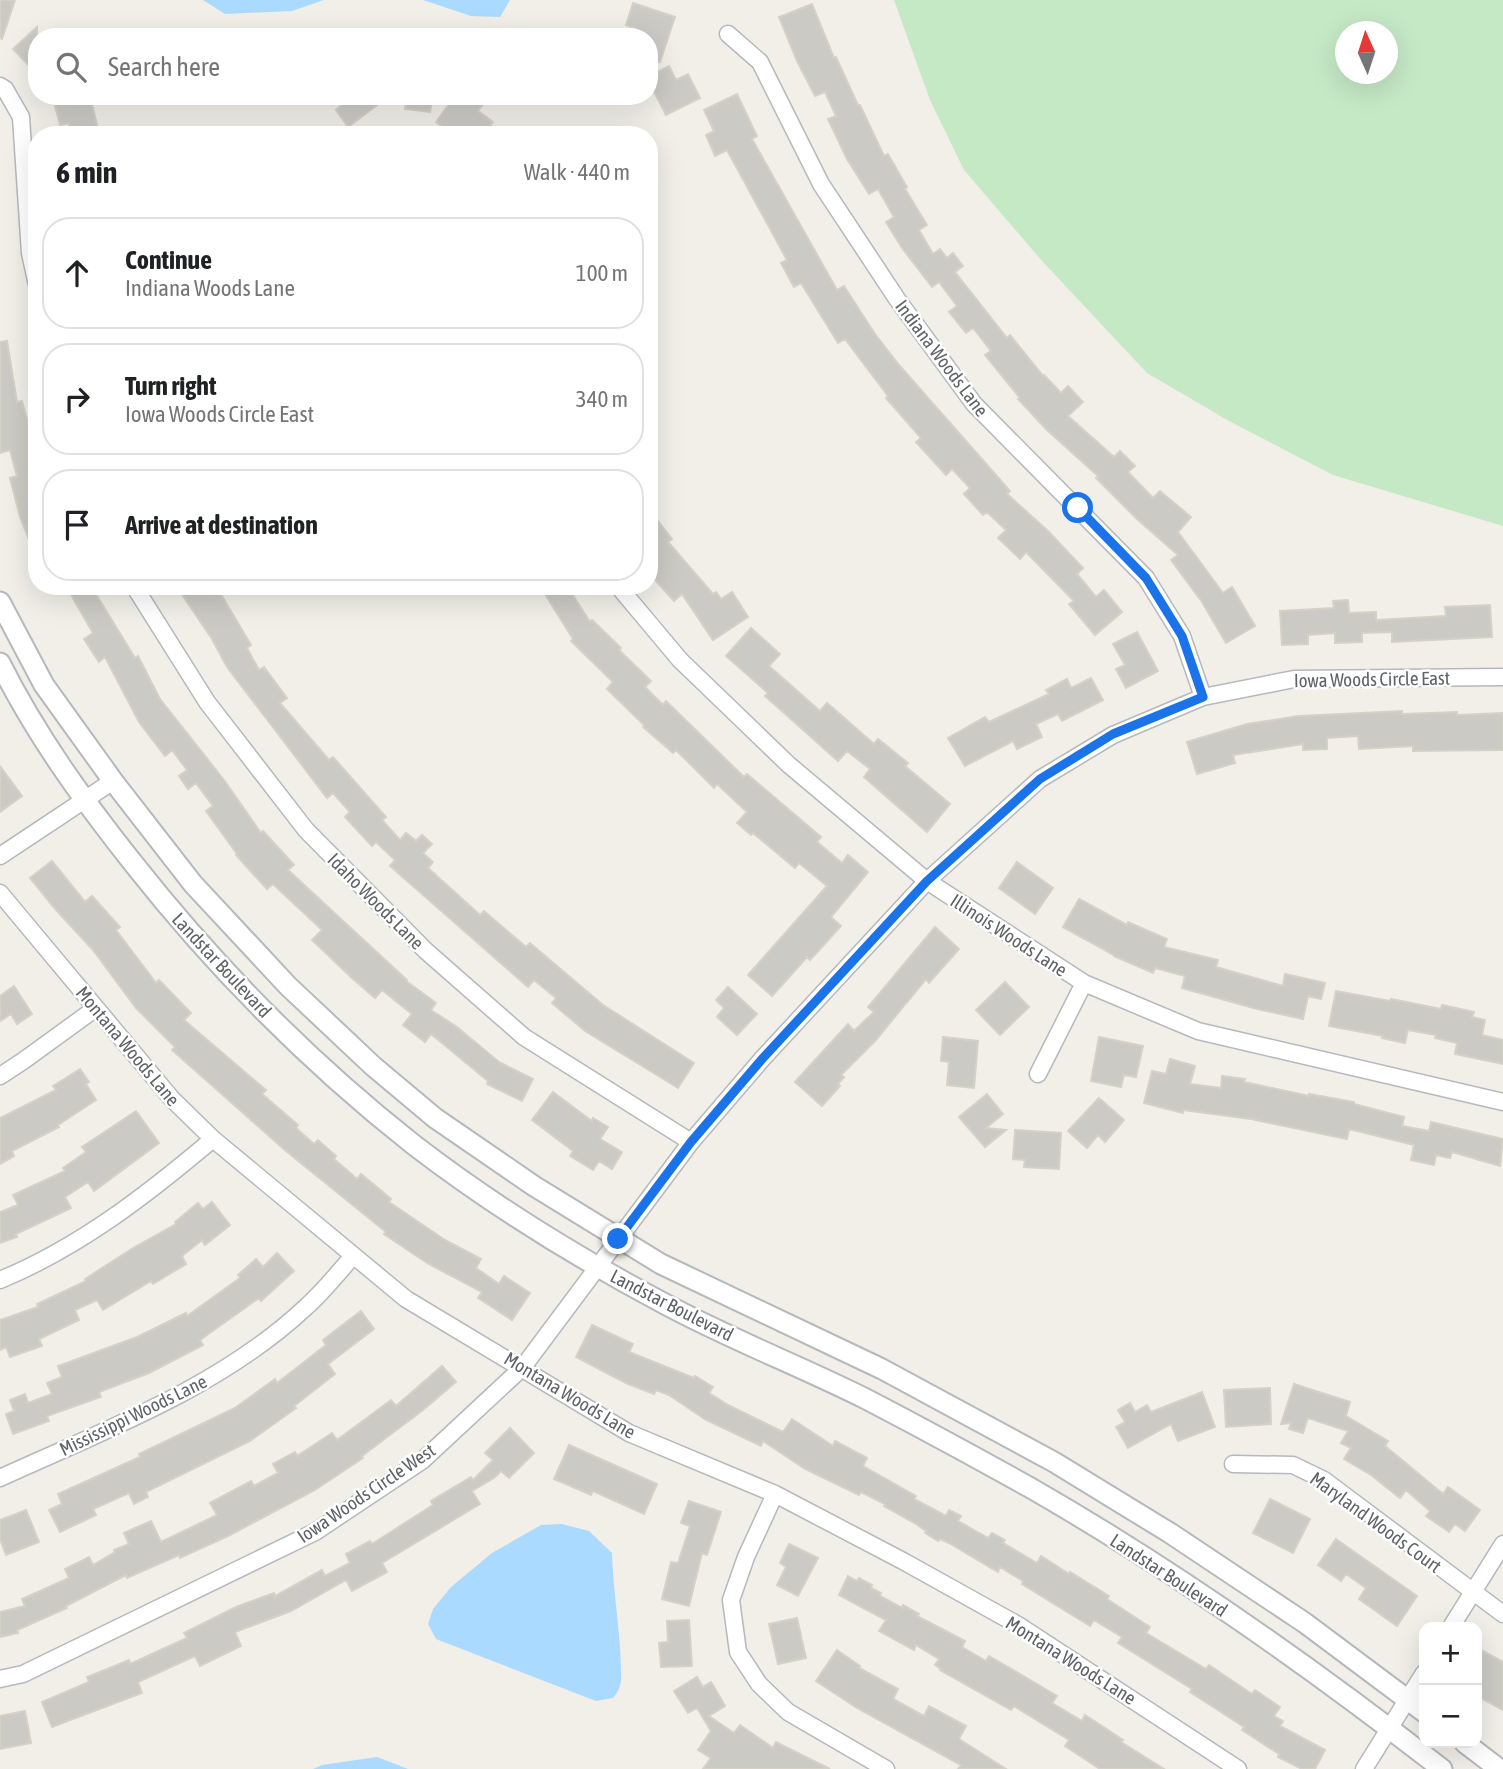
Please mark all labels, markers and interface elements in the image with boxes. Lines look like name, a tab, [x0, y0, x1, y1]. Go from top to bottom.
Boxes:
north arrow	[1335, 21, 1398, 84]
search box	[28, 28, 658, 105]
icon: search	[52, 48, 90, 86]
text: Search here	[108, 52, 220, 82]
text: 6 min	[56, 155, 117, 189]
text: Walk · 440 m	[524, 159, 630, 185]
text: Continue	[125, 245, 212, 275]
icon: ahead	[58, 254, 96, 292]
text: 100 m	[576, 260, 628, 286]
text: Indiana Woods Lane	[125, 275, 295, 301]
street label: Indiana Woods Lane	[891, 295, 993, 421]
text: Turn right	[125, 371, 216, 401]
icon: right	[58, 380, 96, 418]
text: 340 m	[576, 386, 628, 412]
text: Iowa Woods Circle East	[125, 401, 314, 427]
route start	[1062, 492, 1093, 523]
icon: arrive	[58, 506, 96, 544]
text: Arrive at destination	[125, 510, 318, 540]
street label: Iowa Woods Circle East	[1294, 667, 1450, 691]
street label: Idaho Woods Lane	[323, 848, 429, 954]
street label: Illinois Woods Lane	[947, 889, 1071, 981]
street label: Landstar Boulevard	[168, 908, 276, 1022]
street label: Montana Woods Lane	[72, 982, 184, 1110]
route end	[602, 1223, 633, 1254]
street label: Landstar Boulevard	[607, 1265, 737, 1345]
street label: Montana Woods Lane	[500, 1347, 640, 1443]
street label: Mississippi Woods Lane	[56, 1370, 210, 1460]
street label: Iowa Woods Circle West	[293, 1439, 439, 1547]
street label: Maryland Woods Court	[1306, 1467, 1446, 1577]
street label: Landstar Boulevard	[1106, 1529, 1232, 1621]
street label: Montana Woods Lane	[1002, 1611, 1140, 1709]
map controls	[1419, 1622, 1482, 1748]
button: +	[1419, 1622, 1482, 1685]
button: −	[1419, 1685, 1482, 1748]

